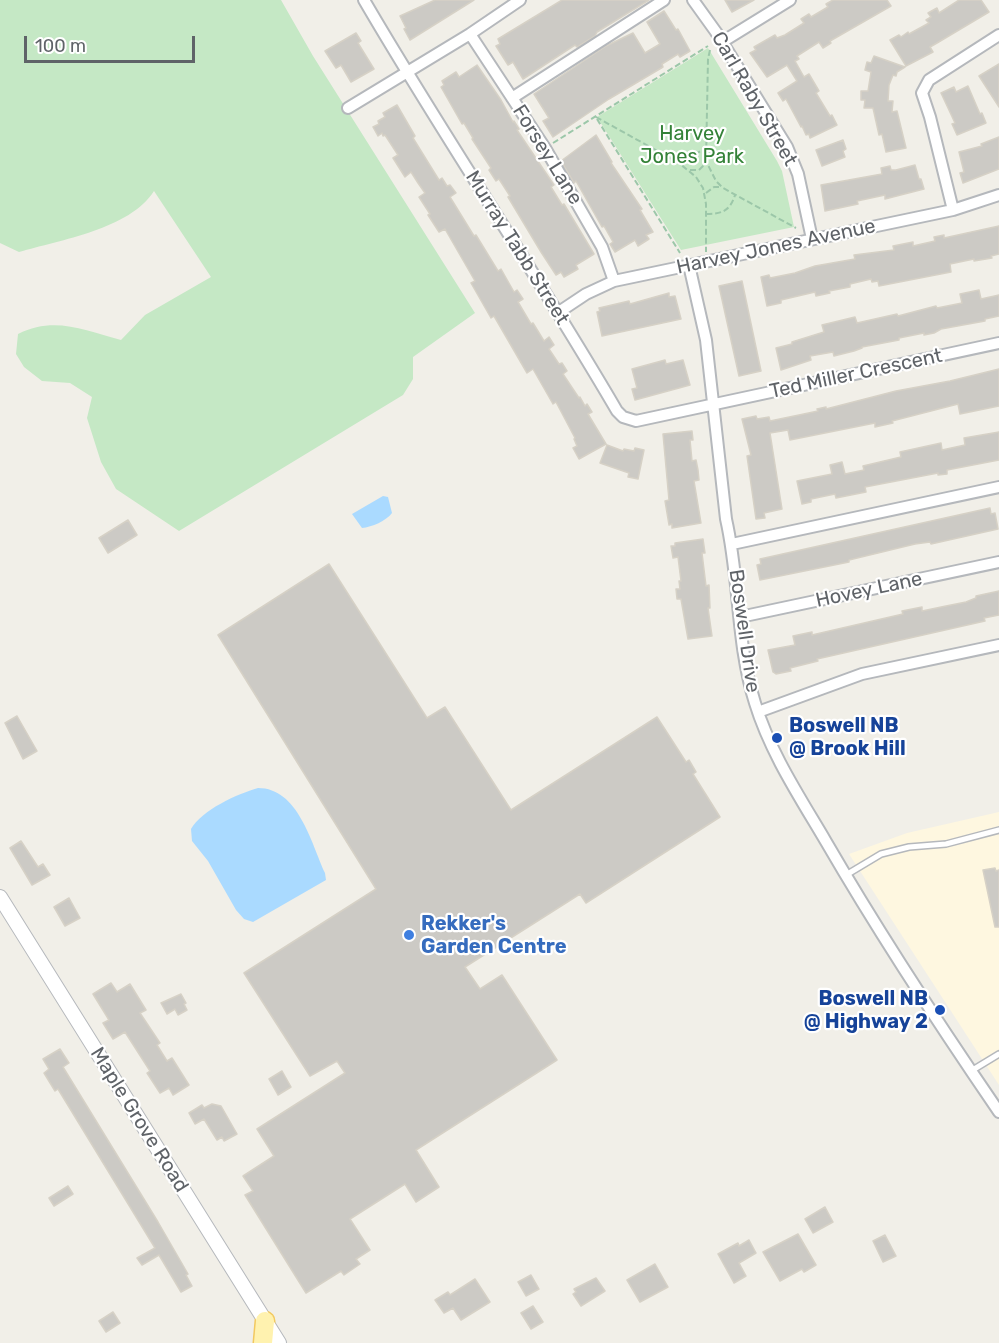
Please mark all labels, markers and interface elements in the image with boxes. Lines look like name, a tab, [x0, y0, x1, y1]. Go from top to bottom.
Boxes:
scale bar	[27, 24, 198, 62]
street label: Carl Raby Street	[706, 28, 802, 170]
text: 100 m	[35, 35, 86, 57]
street label: Forsey Lane	[507, 101, 587, 209]
park label: Harvey Jones Park	[640, 122, 744, 169]
street label: Murray Tabb Street	[460, 167, 574, 329]
street label: Harvey Jones Avenue	[674, 214, 878, 280]
street label: Ted Miller Crescent	[767, 344, 945, 404]
street label: Hovey Lane	[813, 567, 925, 613]
street label: Boswell Drive	[723, 568, 765, 694]
place label: Boswell NB @ Brook Hill	[789, 714, 906, 761]
marker: Boswell NB @ Brook Hill	[770, 731, 784, 745]
place label: Rekker's Garden Centre	[421, 912, 567, 959]
marker: Rekker's Garden Centre	[402, 928, 416, 942]
place label: Boswell NB @ Highway 2	[804, 987, 928, 1034]
marker: Boswell NB @ Highway 2	[933, 1003, 947, 1017]
street label: Maple Grove Road	[85, 1043, 193, 1197]

